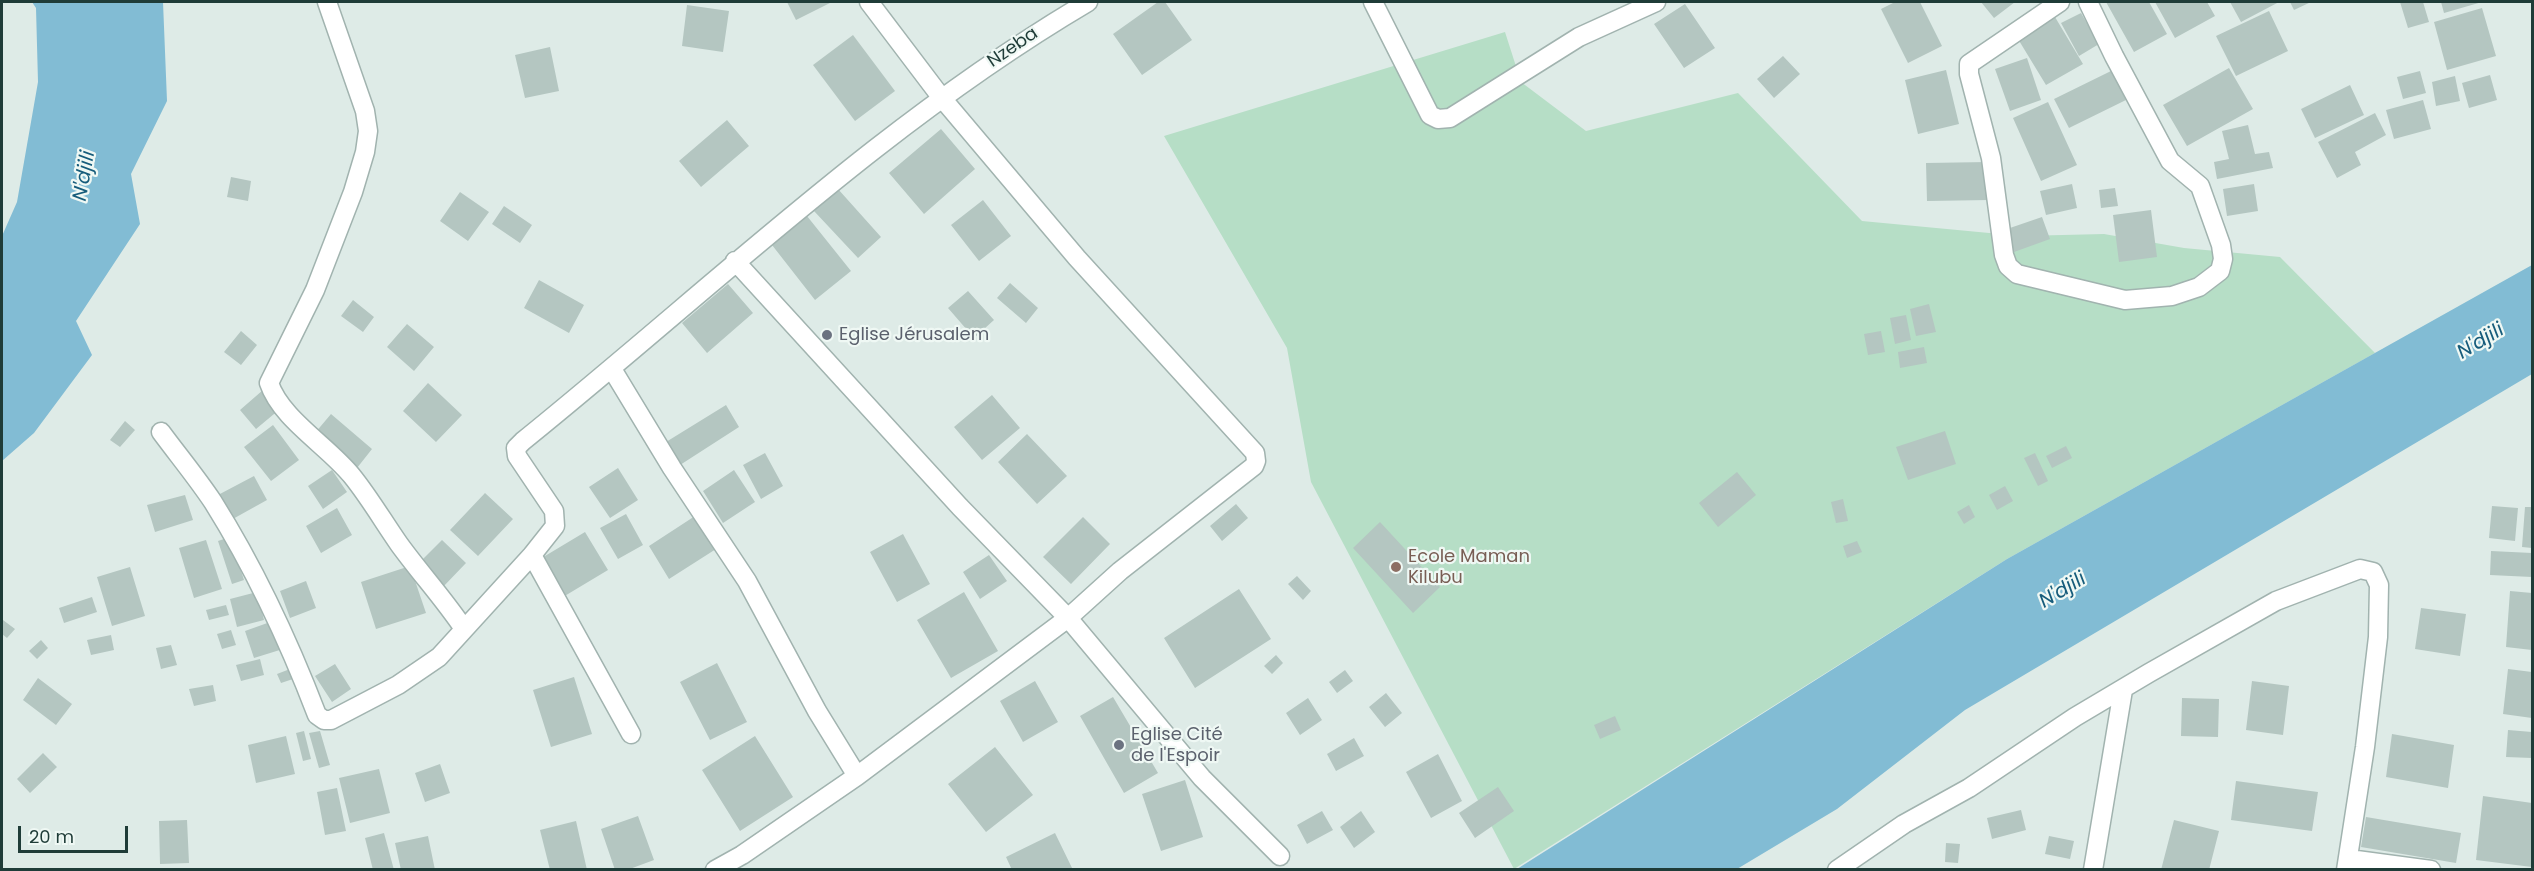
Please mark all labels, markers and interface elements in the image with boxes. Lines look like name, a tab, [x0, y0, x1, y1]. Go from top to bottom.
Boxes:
street label: Nzeba	[984, 23, 1042, 73]
water label: N'djili	[69, 149, 101, 203]
water label: N'djili	[2453, 319, 2509, 365]
place label: Eglise Jérusalem	[839, 324, 989, 346]
marker: Eglise Jérusalem	[820, 328, 834, 342]
place label: Ecole Maman Kilubu	[1408, 546, 1530, 588]
marker: Ecole Maman Kilubu	[1389, 560, 1403, 574]
water label: N'djili	[2035, 568, 2091, 614]
place label: Eglise Cité de l'Espoir	[1131, 724, 1223, 766]
marker: Eglise Cité de l'Espoir	[1112, 738, 1126, 752]
scale bar	[21, 814, 130, 852]
text: 20 m	[29, 824, 74, 849]

